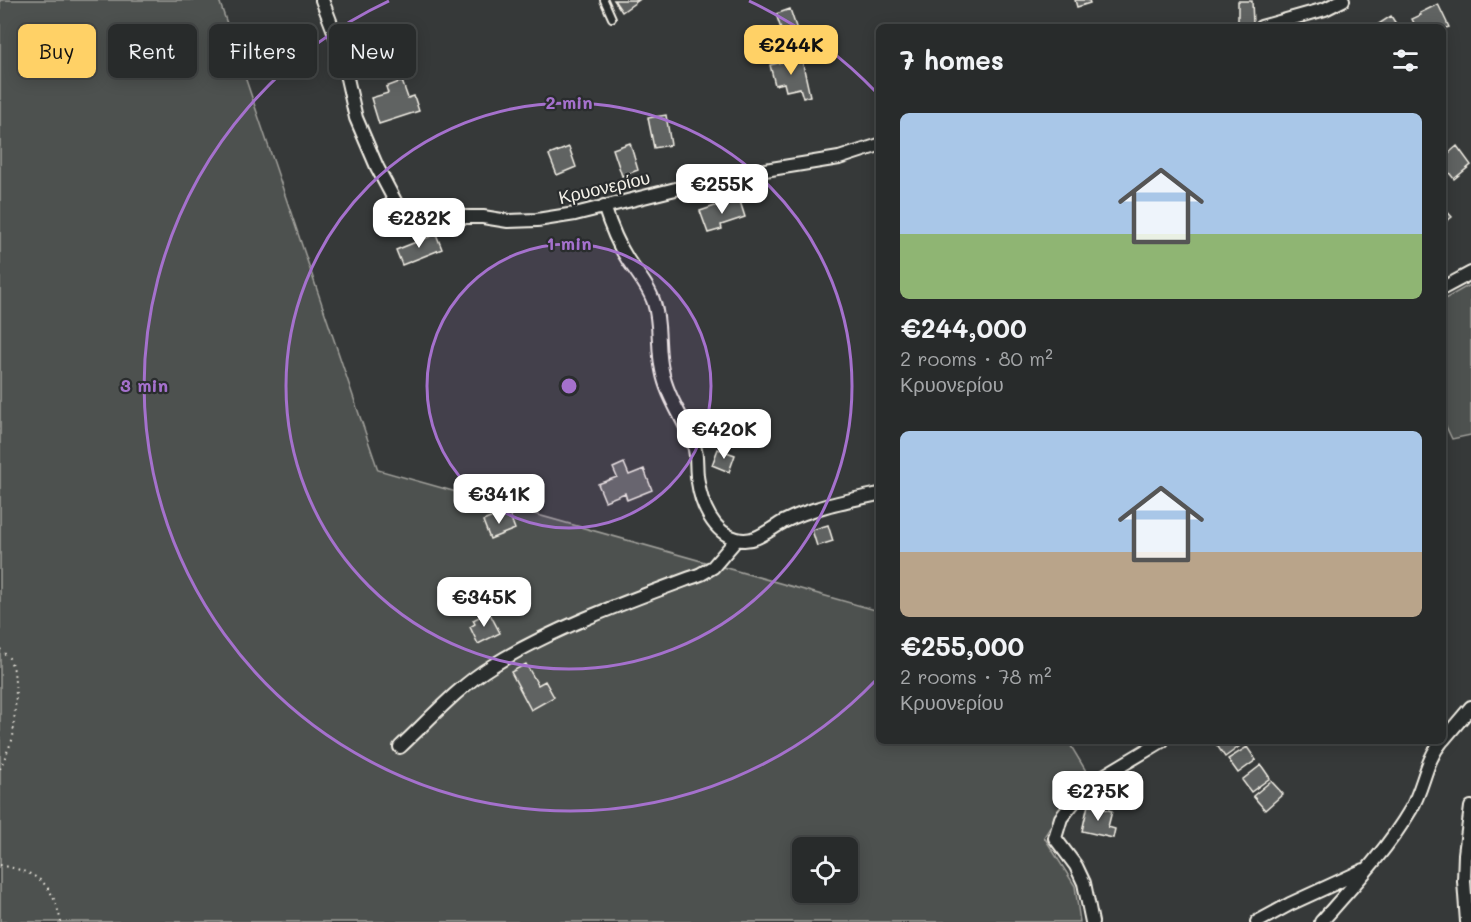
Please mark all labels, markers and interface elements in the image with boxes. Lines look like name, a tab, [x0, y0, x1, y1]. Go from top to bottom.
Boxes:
chip: Buy	[18, 24, 96, 78]
chip: Rent	[108, 24, 197, 78]
chip: Filters	[209, 24, 317, 78]
chip: New	[329, 24, 416, 78]
pin: €244K	[749, 25, 833, 76]
text: €244K	[758, 31, 824, 57]
text: 7 homes	[900, 43, 1004, 77]
icon: filters	[1389, 44, 1422, 77]
text: 2 min	[545, 90, 593, 114]
icon: home	[1107, 152, 1215, 260]
pin: €255K	[680, 164, 764, 215]
street label: Κρυονερίου	[556, 165, 652, 209]
text: €255K	[690, 170, 754, 196]
pin: €282K	[377, 198, 461, 249]
text: €282K	[387, 204, 451, 230]
text: 1 min	[546, 231, 592, 255]
text: €244,000	[900, 311, 1027, 345]
text: 2 rooms · 80 m²	[900, 345, 1053, 371]
text: Κρυονερίου	[900, 371, 1004, 397]
text: 3 min	[120, 373, 168, 397]
centre of rings	[559, 376, 579, 396]
pin: €420K	[682, 409, 766, 460]
text: €420K	[691, 415, 757, 441]
icon: home	[1107, 470, 1215, 578]
pin: €341K	[457, 474, 541, 525]
text: €341K	[468, 480, 530, 506]
pin: €345K	[442, 577, 526, 628]
text: €345K	[451, 583, 517, 609]
text: €255,000	[900, 629, 1024, 663]
text: 2 rooms · 78 m²	[900, 663, 1052, 689]
text: Κρυονερίου	[900, 689, 1004, 715]
pin: €275K	[1056, 771, 1140, 822]
text: €275K	[1066, 777, 1130, 803]
map controls	[792, 837, 858, 903]
button: locate	[792, 837, 858, 903]

